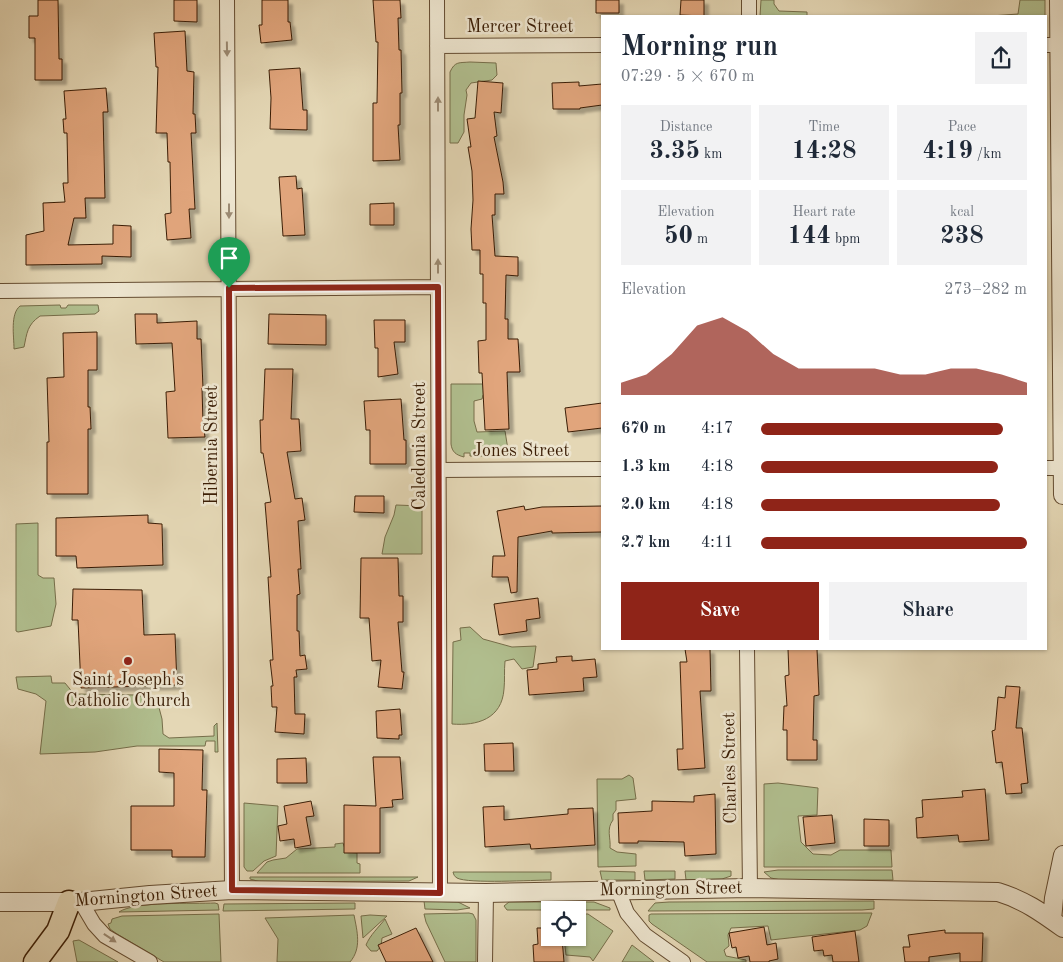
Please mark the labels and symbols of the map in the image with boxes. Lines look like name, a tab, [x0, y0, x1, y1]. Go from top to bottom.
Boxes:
street label: Mercer Street	[467, 18, 574, 36]
one-way arrow	[223, 41, 231, 57]
one-way arrow	[434, 96, 442, 112]
one-way arrow	[225, 203, 233, 219]
pin	[208, 237, 250, 288]
one-way arrow	[434, 258, 442, 274]
street label: Caledonia Street	[411, 382, 429, 510]
street label: Hibernia Street	[203, 385, 221, 505]
street label: Jones Street	[472, 442, 570, 460]
marker: Saint Joseph's Catholic Church	[122, 655, 134, 667]
place label: Saint Joseph's Catholic Church	[65, 671, 191, 710]
street label: Charles Street	[720, 712, 740, 824]
street label: Mornington Street	[599, 879, 743, 899]
street label: Mornington Street	[74, 882, 218, 910]
one-way arrow	[103, 933, 116, 943]

